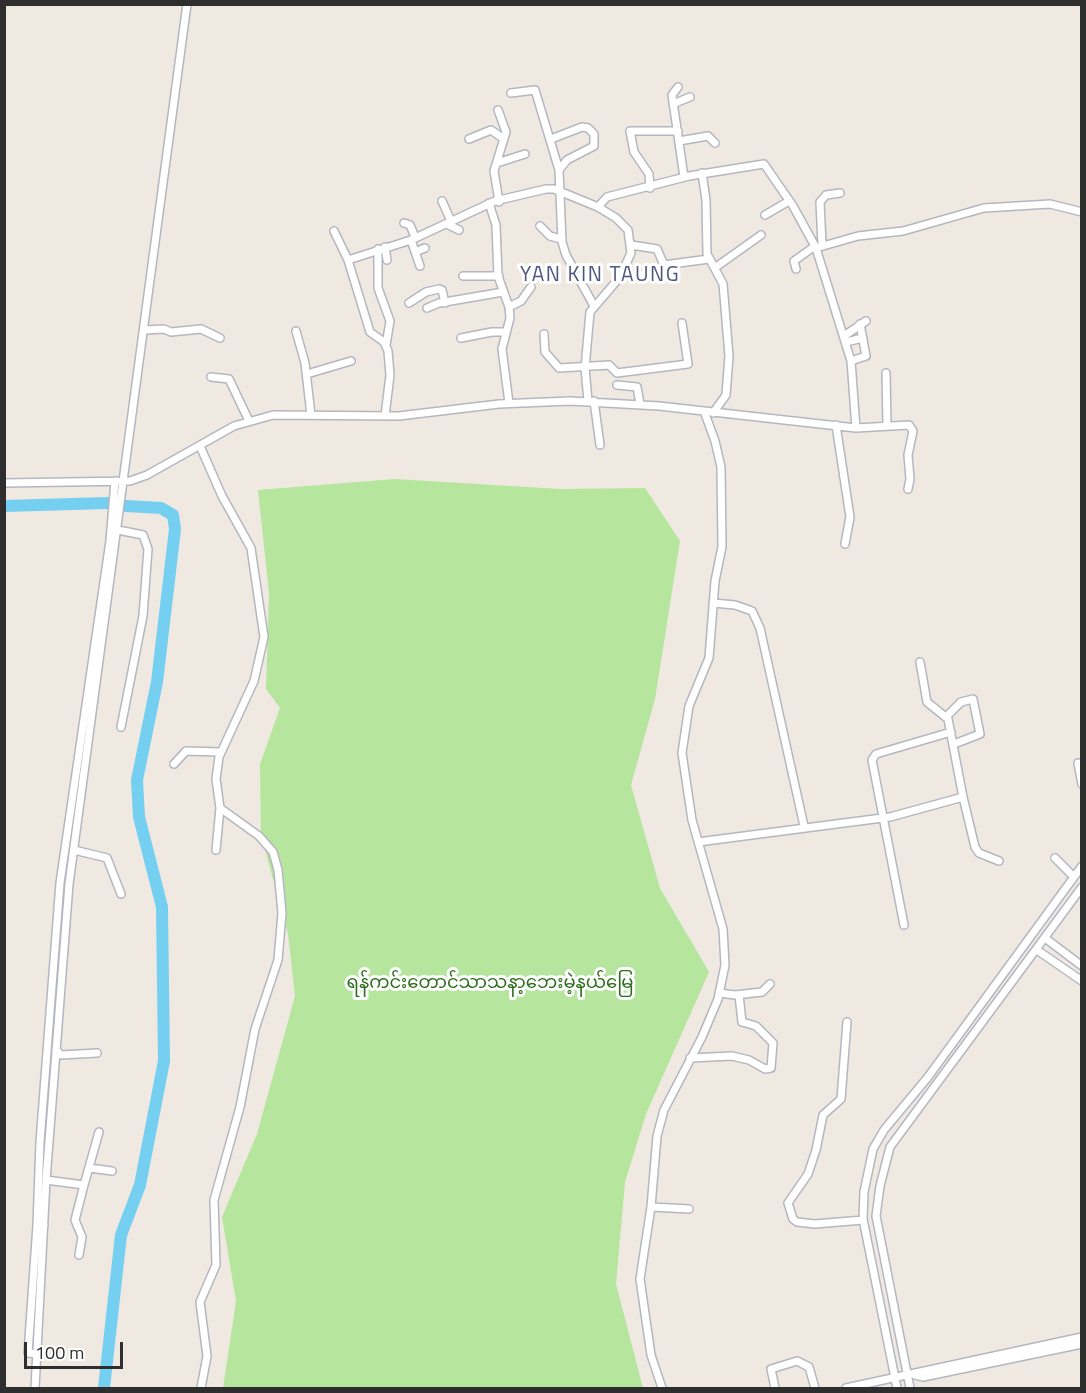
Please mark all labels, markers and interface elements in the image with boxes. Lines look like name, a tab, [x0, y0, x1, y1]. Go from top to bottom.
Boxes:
district label: YAN KIN TAUNG	[520, 263, 680, 289]
park label: ရန်ကင်းတောင်သာသနာ့ဘေးမဲ့နယ်မြေ	[347, 973, 633, 995]
scale bar	[27, 1330, 126, 1368]
text: 100 m	[35, 1339, 84, 1366]

